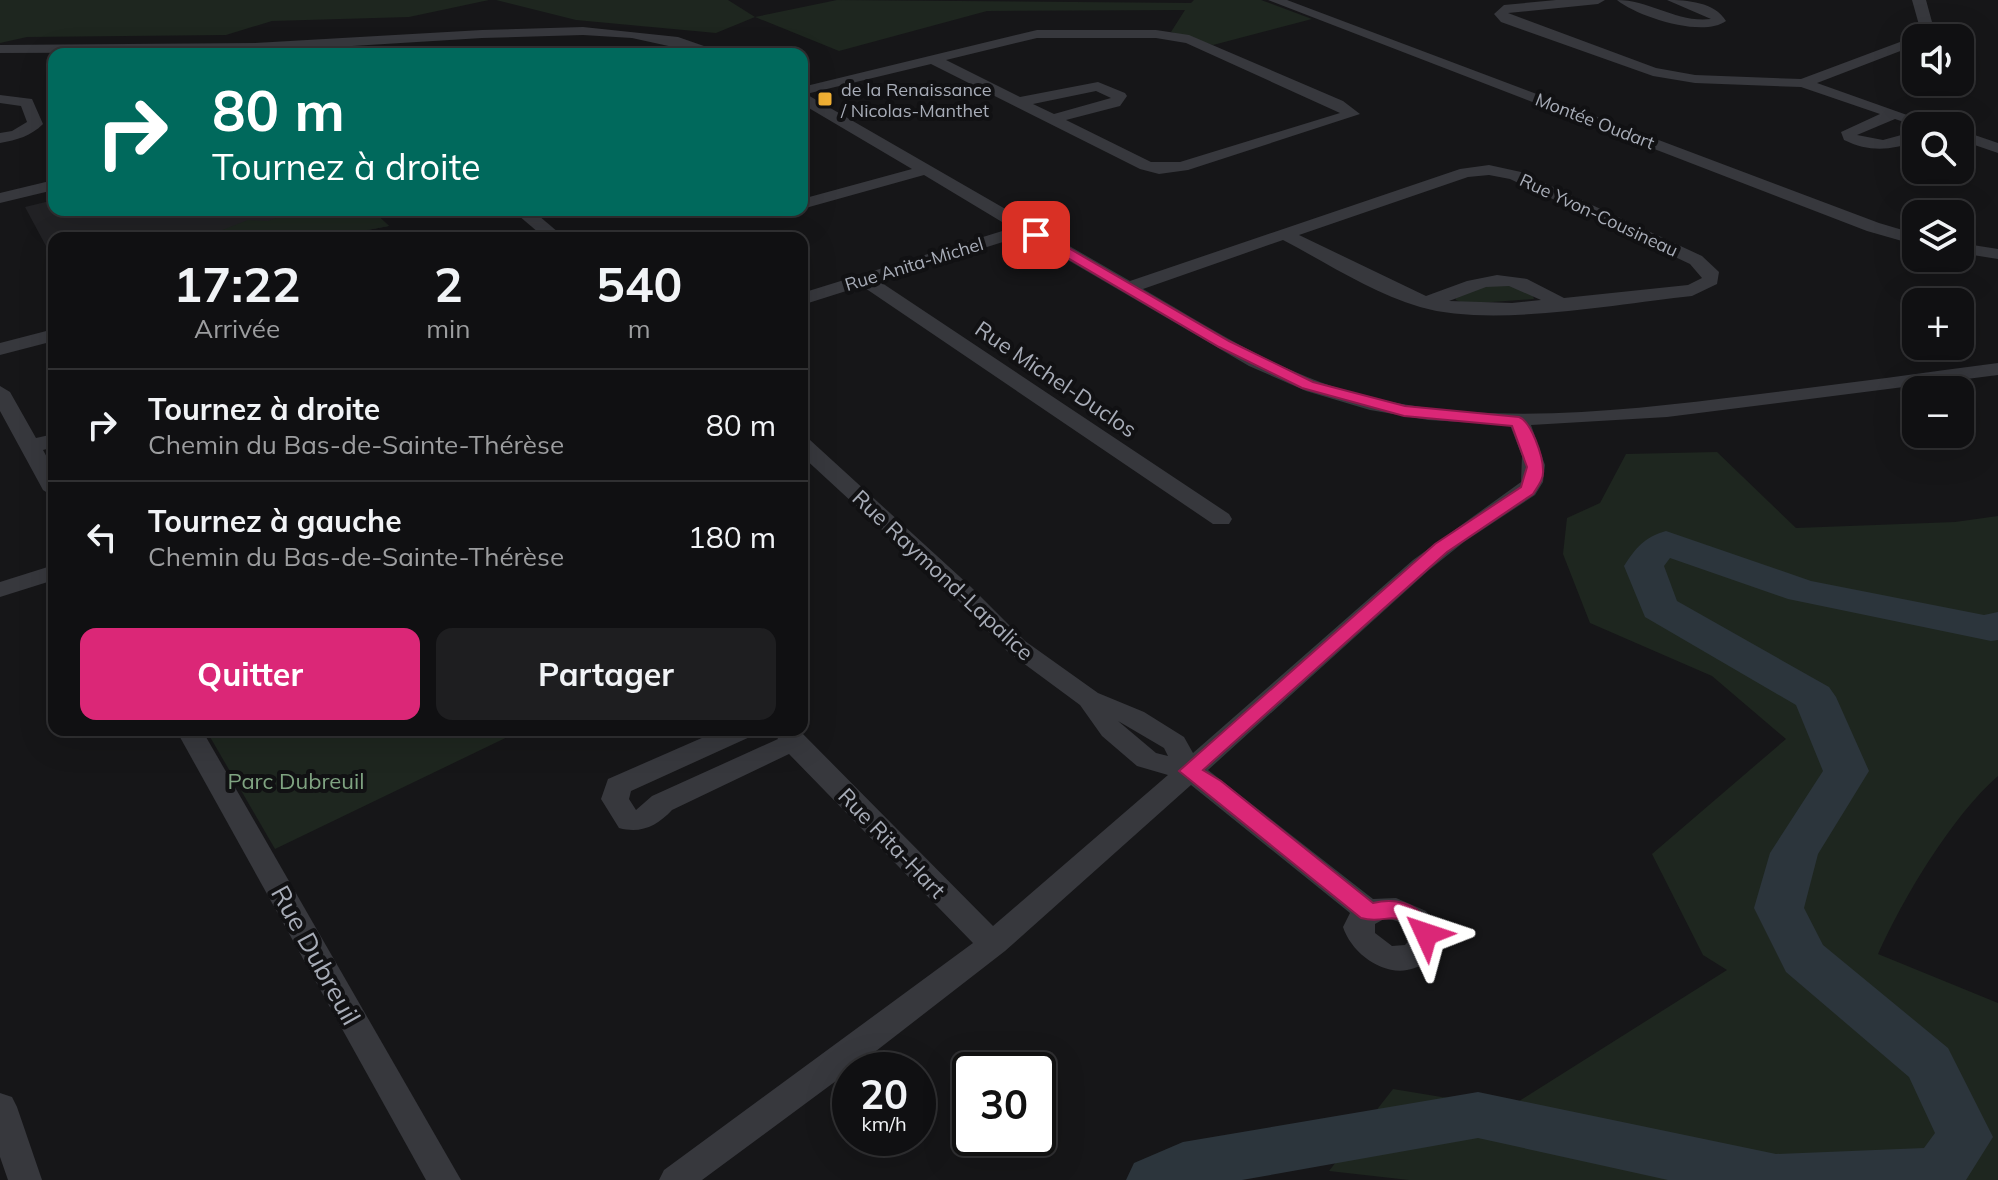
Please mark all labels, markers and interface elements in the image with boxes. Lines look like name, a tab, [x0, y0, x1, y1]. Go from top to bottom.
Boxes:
map controls	[1902, 24, 1974, 448]
button: sound	[1902, 24, 1974, 96]
text: 80 m	[212, 75, 345, 145]
place label: de la Renaissance / Nicolas-Manthet	[840, 78, 991, 122]
icon: right	[80, 80, 184, 184]
street label: Montée Oudart	[1532, 88, 1658, 154]
marker: de la Renaissance / Nicolas-Manthet	[816, 90, 834, 108]
button: search	[1902, 112, 1974, 184]
text: Tournez à droite	[212, 144, 481, 189]
street label: Rue Yvon-Cousineau	[1516, 168, 1682, 262]
button: layers	[1902, 200, 1974, 272]
pin	[1002, 201, 1070, 269]
icon: arrive	[1014, 213, 1058, 257]
street label: Rue Anita-Michel	[842, 232, 986, 296]
text: 17:22	[174, 254, 301, 314]
text: 2	[434, 254, 463, 314]
text: 540	[596, 254, 682, 314]
button: +	[1902, 288, 1974, 360]
text: Arrivée	[194, 312, 280, 345]
text: min	[426, 312, 470, 345]
text: m	[628, 312, 651, 345]
street label: Rue Michel-Duclos	[970, 315, 1142, 443]
button: −	[1902, 376, 1974, 448]
text: Tournez à droite	[148, 390, 380, 428]
icon: right	[80, 403, 124, 447]
text: 80 m	[706, 406, 776, 444]
text: Chemin du Bas-de-Sainte-Thérèse	[148, 428, 564, 461]
street label: Rue Raymond-Lapalice	[847, 484, 1039, 666]
text: Tournez à gauche	[148, 502, 402, 540]
icon: left	[80, 515, 124, 559]
text: 180 m	[688, 518, 776, 556]
text: Chemin du Bas-de-Sainte-Thérèse	[148, 540, 564, 573]
button: Quitter	[80, 628, 420, 720]
button: Partager	[436, 628, 776, 720]
park label: Parc Dubreuil	[228, 767, 364, 795]
street label: Rue Rita-Hart	[832, 782, 952, 904]
street label: Rue Dubreuil	[264, 879, 368, 1031]
position arrow	[1384, 892, 1468, 976]
speed limit sign: 30	[952, 1052, 1056, 1156]
text: 20	[860, 1069, 908, 1119]
text: km/h	[861, 1111, 907, 1136]

